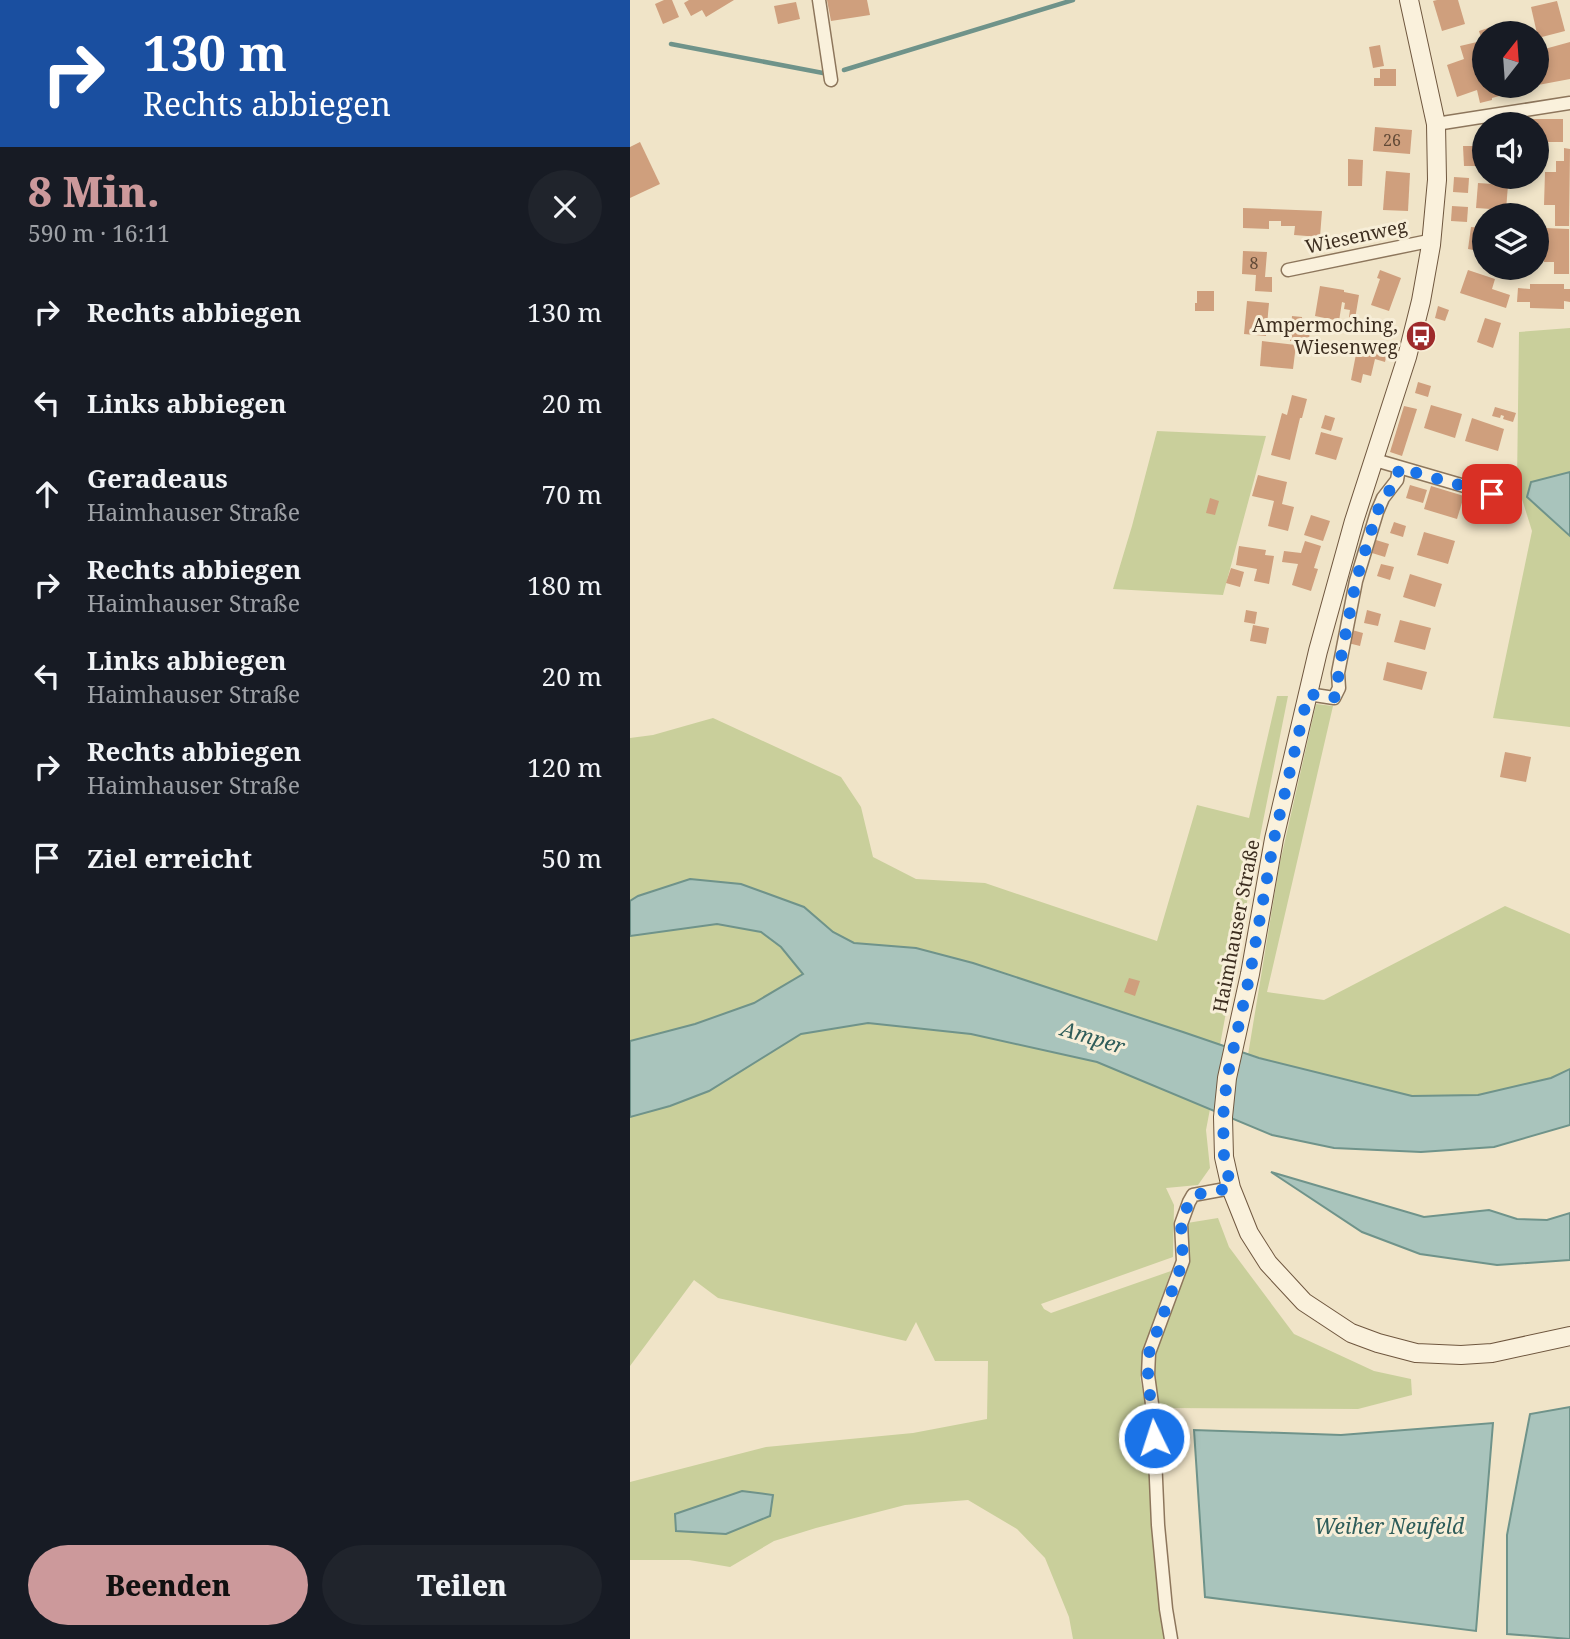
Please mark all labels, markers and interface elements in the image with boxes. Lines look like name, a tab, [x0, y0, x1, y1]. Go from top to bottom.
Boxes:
text: 130 m	[143, 19, 287, 85]
north arrow	[1472, 21, 1549, 98]
map controls	[1472, 21, 1549, 280]
icon: right	[28, 28, 119, 119]
text: Rechts abbiegen	[143, 82, 391, 125]
button: sound	[1472, 112, 1549, 189]
house number: 26	[1383, 129, 1401, 151]
text: 8 Min.	[28, 162, 160, 219]
button: close	[528, 170, 602, 244]
button: layers	[1472, 203, 1549, 280]
street label: Wiesenweg	[1302, 212, 1410, 260]
text: 590 m · 16:11	[28, 217, 170, 249]
house number: 8	[1250, 252, 1259, 274]
icon: right	[28, 293, 66, 331]
text: Rechts abbiegen	[87, 294, 301, 330]
text: 130 m	[527, 294, 602, 330]
place label: Ampermoching, Wiesenweg	[1252, 312, 1398, 360]
bus stop icon: Ampermoching, Wiesenweg	[1404, 319, 1438, 353]
icon: left	[28, 384, 66, 422]
text: Links abbiegen	[87, 385, 286, 421]
text: 20 m	[542, 385, 602, 421]
text: Geradeaus	[87, 460, 228, 496]
pin	[1462, 464, 1522, 524]
icon: ahead	[28, 475, 66, 513]
icon: arrive	[1473, 475, 1511, 513]
text: 70 m	[542, 476, 602, 512]
text: Haimhauser Straße	[87, 496, 300, 528]
text: Rechts abbiegen	[87, 551, 301, 587]
icon: right	[28, 566, 66, 604]
text: 180 m	[527, 567, 602, 603]
text: Haimhauser Straße	[87, 587, 300, 619]
text: Links abbiegen	[87, 642, 286, 678]
icon: left	[28, 657, 66, 695]
text: 20 m	[542, 658, 602, 694]
text: Haimhauser Straße	[87, 678, 300, 710]
text: Rechts abbiegen	[87, 733, 301, 769]
icon: right	[28, 748, 66, 786]
text: 120 m	[527, 749, 602, 785]
text: Haimhauser Straße	[87, 769, 300, 801]
street label: Haimhauser Straße	[1206, 837, 1266, 1015]
icon: arrive	[28, 839, 66, 877]
text: Ziel erreicht	[87, 840, 252, 876]
text: 50 m	[542, 840, 602, 876]
water label: Amper	[1055, 1013, 1129, 1060]
position arrow	[1117, 1401, 1191, 1475]
water label: Weiher Neufeld	[1314, 1512, 1465, 1540]
button: Beenden	[28, 1545, 308, 1625]
button: Teilen	[322, 1545, 602, 1625]

